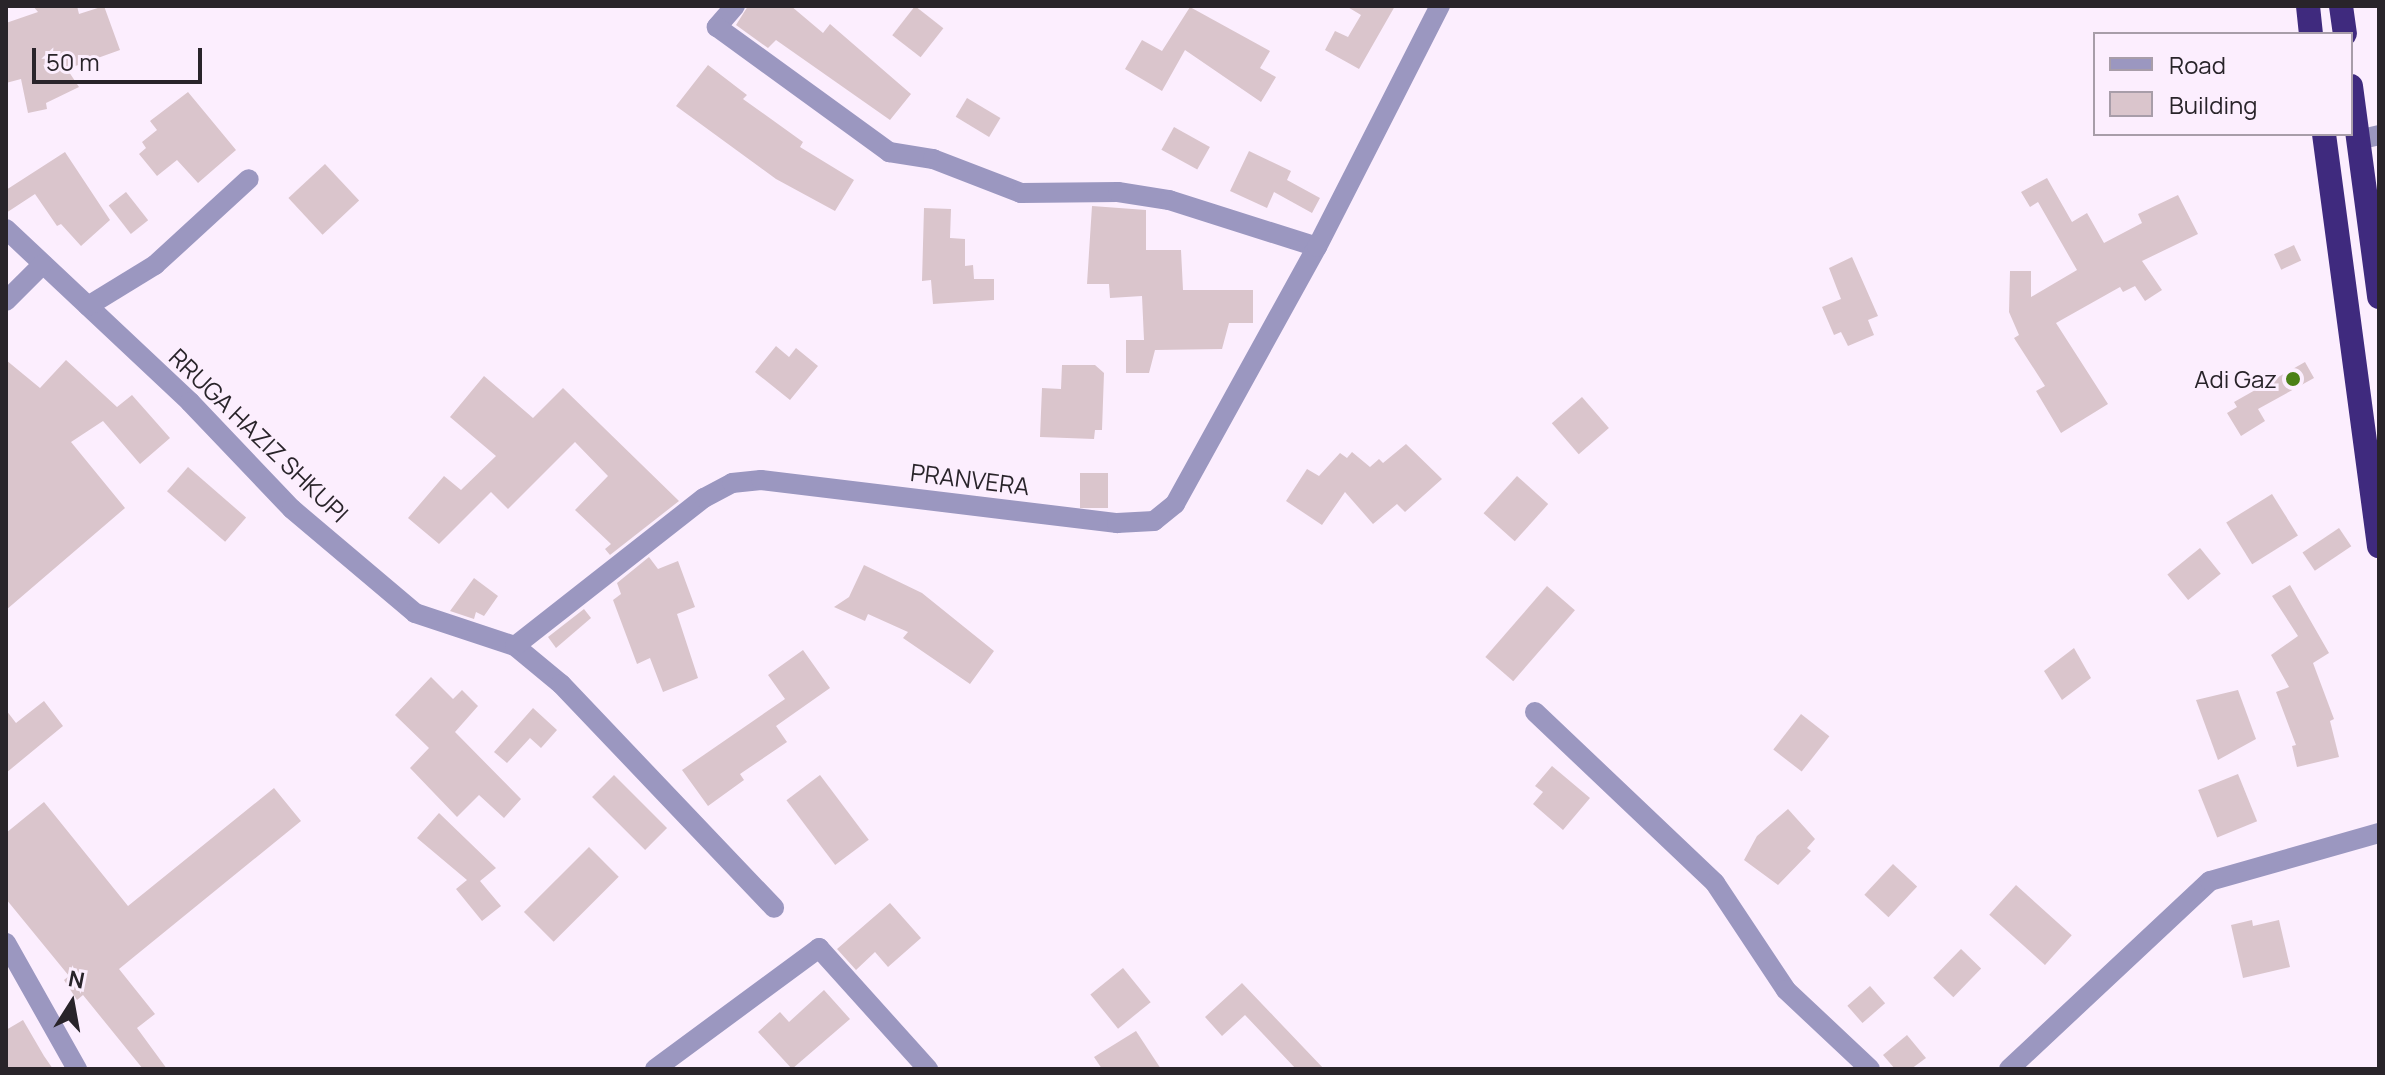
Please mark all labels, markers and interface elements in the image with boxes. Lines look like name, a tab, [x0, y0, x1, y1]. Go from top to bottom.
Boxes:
scale bar	[36, 32, 206, 82]
legend	[2093, 32, 2353, 136]
text: 50 m	[46, 45, 100, 78]
text: Road	[2169, 48, 2226, 81]
text: Building	[2169, 88, 2257, 121]
street label: RRUGA HAZIZ SHKUPI	[164, 342, 354, 528]
place label: Adi Gaz	[2194, 365, 2277, 393]
marker: Adi Gaz	[2284, 370, 2302, 388]
street label: PRANVERA	[909, 457, 1031, 501]
north arrow	[32, 963, 112, 1043]
text: N	[66, 963, 87, 996]

